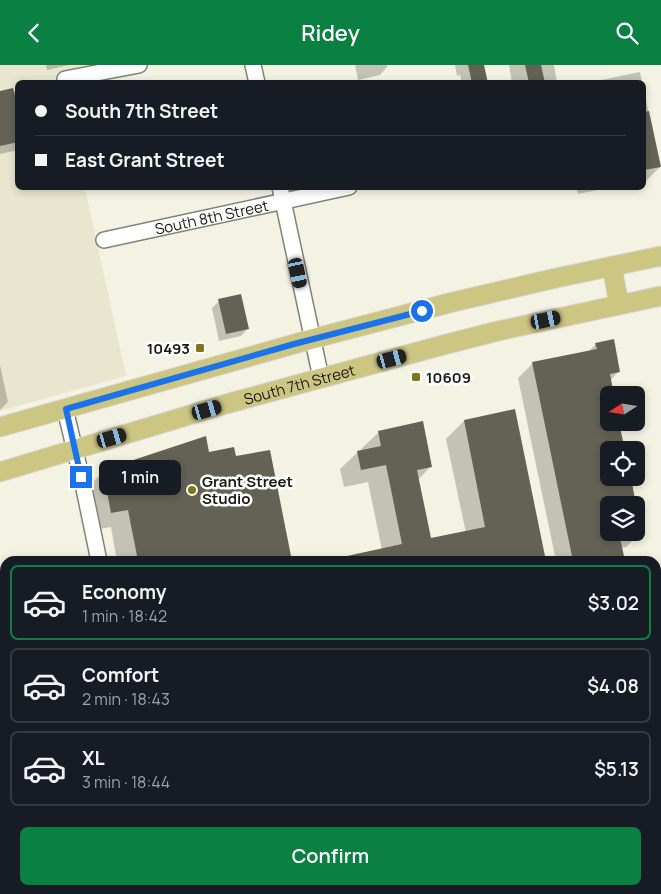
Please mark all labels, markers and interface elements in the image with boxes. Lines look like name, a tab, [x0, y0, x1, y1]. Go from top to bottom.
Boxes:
text: Ridey	[301, 18, 360, 48]
icon: back	[20, 19, 48, 47]
icon: search	[613, 19, 641, 47]
text: South 7th Street	[65, 98, 218, 124]
text: East Grant Street	[65, 147, 225, 173]
street label: South 8th Street	[153, 194, 270, 239]
car	[287, 257, 308, 289]
route start	[411, 300, 433, 322]
car	[529, 310, 562, 330]
place label: 10493	[147, 338, 190, 359]
marker: 10493	[194, 342, 206, 354]
car	[375, 348, 408, 370]
street label: South 7th Street	[241, 359, 357, 409]
place label: 10609	[426, 367, 471, 388]
marker: 10609	[410, 371, 422, 383]
north arrow	[600, 386, 645, 431]
map controls	[600, 386, 645, 541]
car	[190, 399, 223, 421]
car	[95, 427, 128, 449]
button: locate	[600, 441, 645, 486]
callout: 1 min	[98, 459, 181, 495]
route end	[70, 466, 92, 488]
text: 1 min	[121, 466, 159, 488]
place label: Grant Street Studio	[202, 471, 293, 509]
marker: Grant Street Studio	[186, 484, 198, 496]
button: layers	[600, 496, 645, 541]
text: Economy	[82, 579, 166, 605]
icon: car	[22, 580, 67, 625]
text: $3.02	[588, 590, 639, 616]
text: 1 min · 18:42	[82, 605, 167, 627]
text: Comfort	[82, 662, 159, 688]
icon: car	[22, 663, 67, 708]
text: $4.08	[587, 673, 639, 699]
text: 2 min · 18:43	[82, 688, 170, 710]
text: XL	[82, 745, 105, 771]
icon: car	[22, 746, 67, 791]
text: $5.13	[594, 756, 639, 782]
text: 3 min · 18:44	[82, 771, 170, 793]
button: Confirm	[20, 827, 641, 885]

